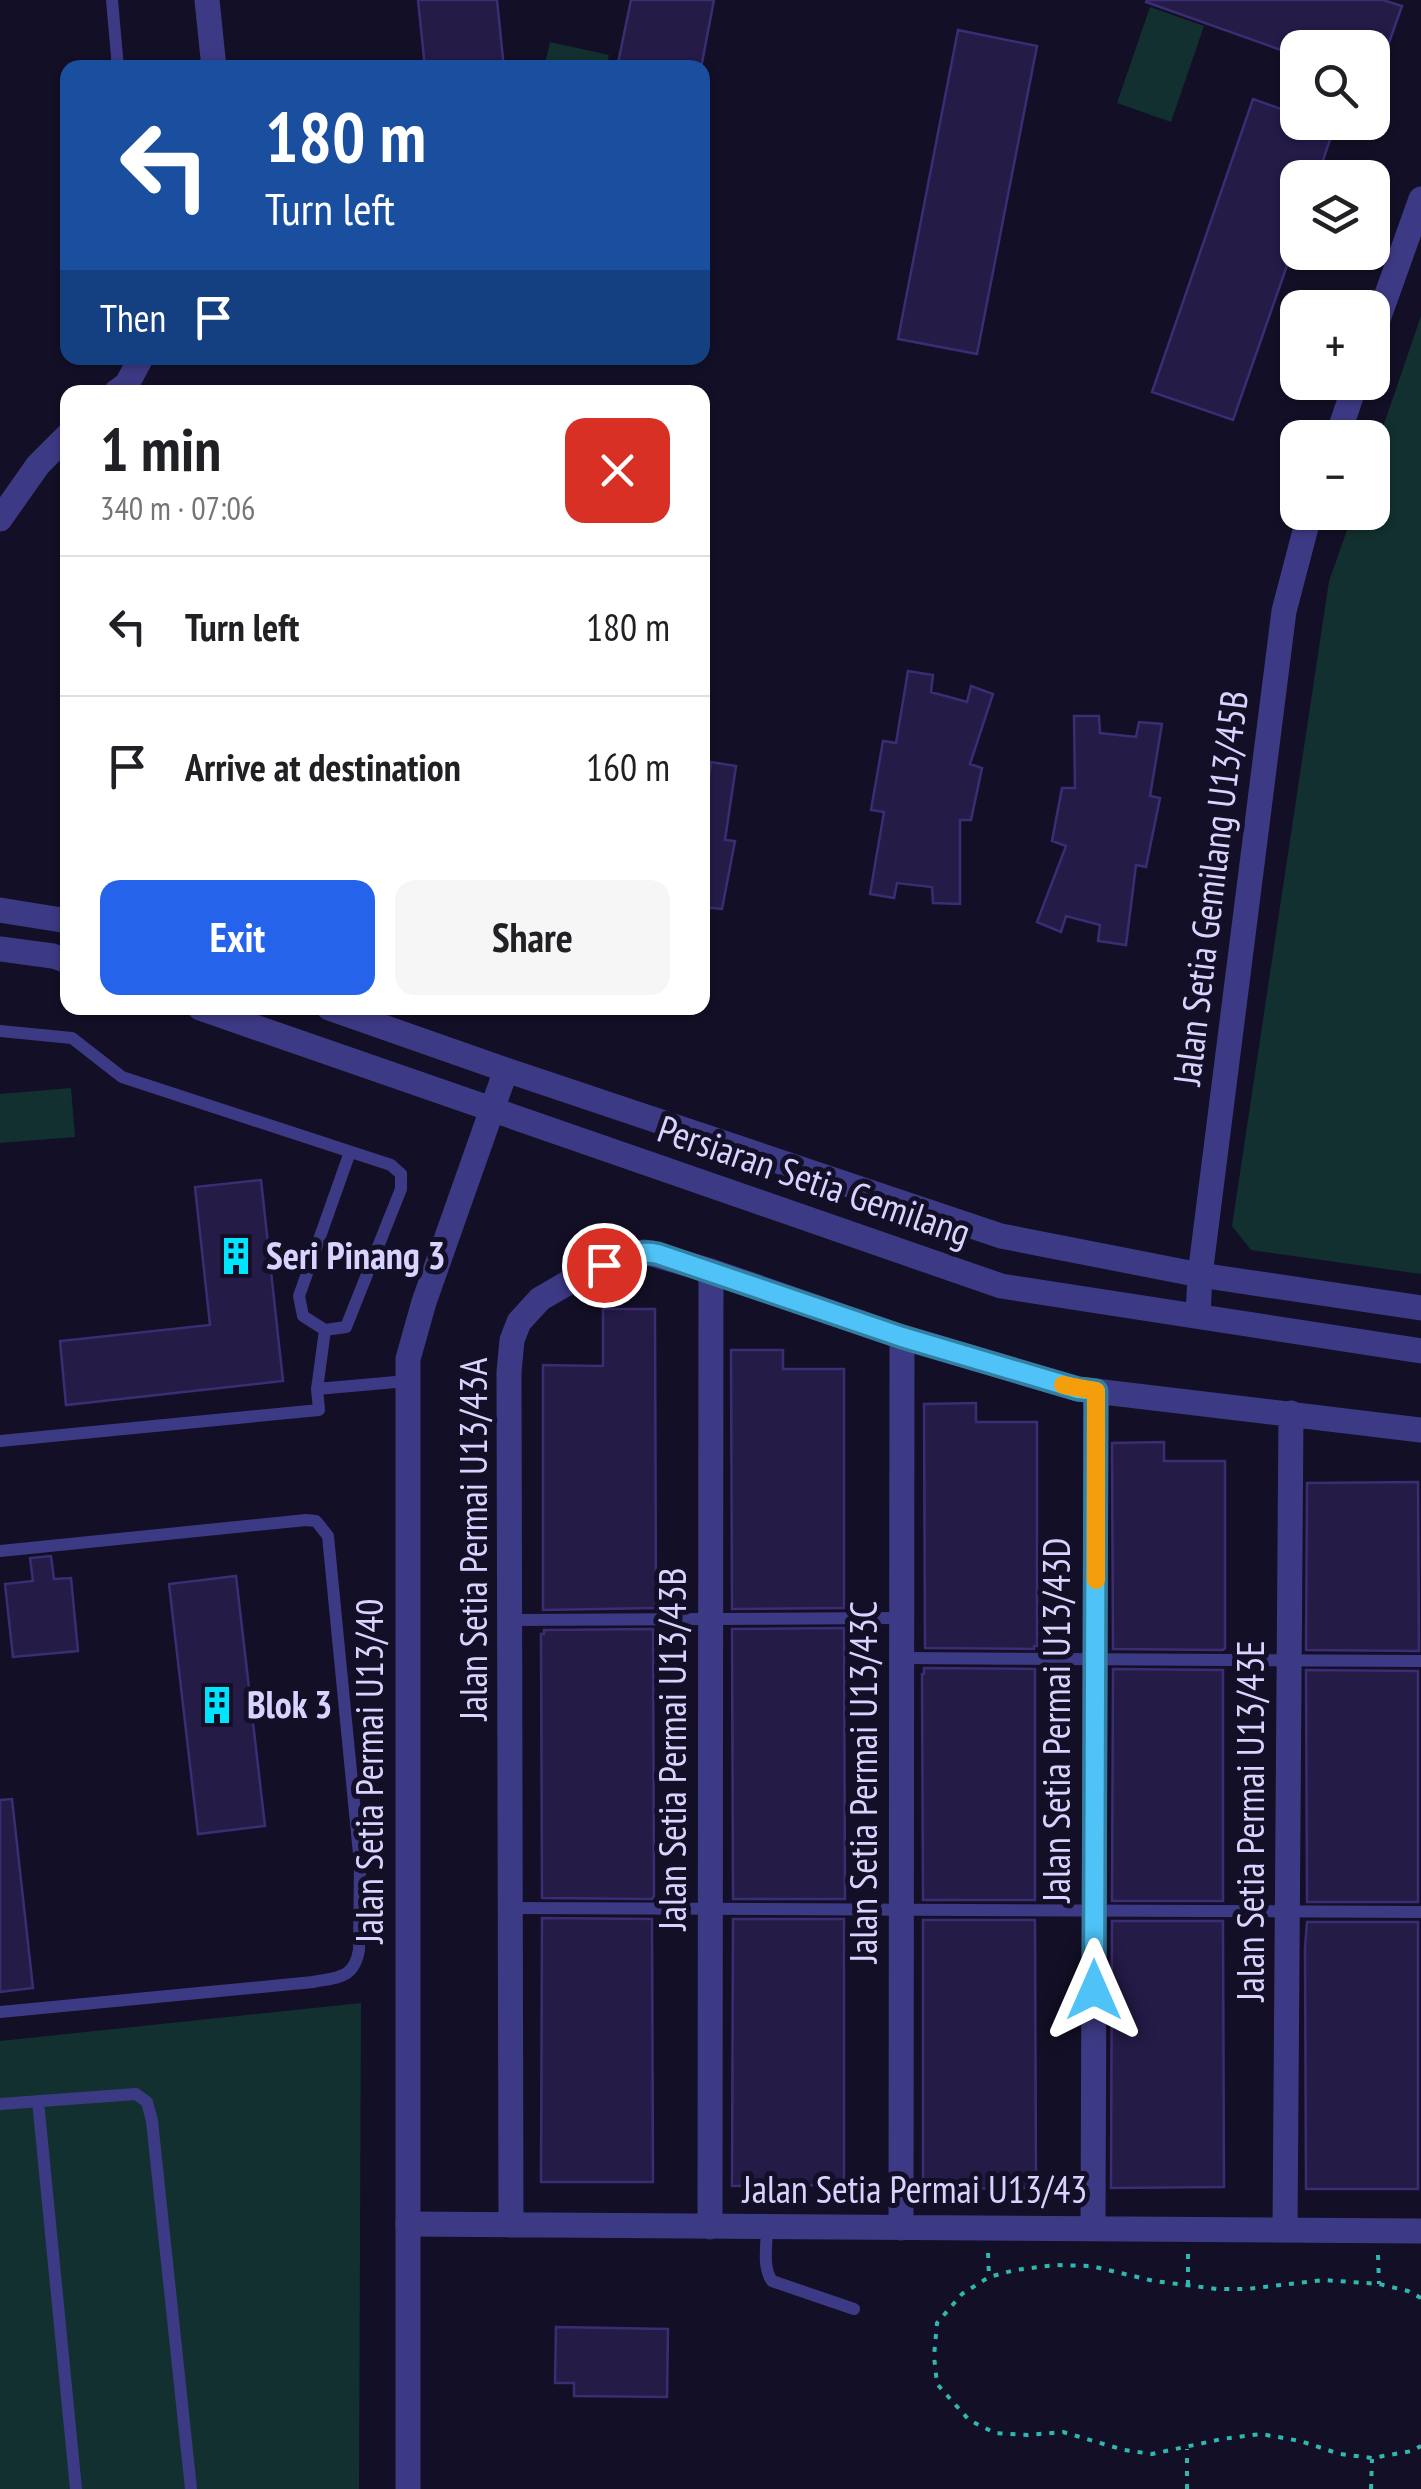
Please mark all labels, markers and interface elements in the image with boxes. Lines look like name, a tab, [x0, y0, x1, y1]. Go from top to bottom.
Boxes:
map controls	[1280, 30, 1390, 530]
button: search	[1280, 30, 1390, 140]
text: 180 m	[265, 91, 426, 181]
icon: left	[100, 100, 230, 230]
button: layers	[1280, 160, 1390, 270]
text: Turn left	[265, 179, 395, 237]
icon: arrive	[186, 290, 241, 345]
button: +	[1280, 290, 1390, 400]
text: Then	[100, 293, 166, 342]
text: 1 min	[100, 410, 221, 488]
button: close	[565, 418, 670, 523]
button: −	[1280, 420, 1390, 530]
text: 340 m · 07:06	[100, 487, 255, 529]
icon: left	[100, 599, 155, 654]
text: Turn left	[185, 602, 299, 651]
text: 180 m	[586, 602, 670, 651]
street label: Jalan Setia Gemilang U13/45B	[1161, 688, 1258, 1089]
icon: arrive	[100, 739, 155, 794]
text: Arrive at destination	[185, 742, 461, 791]
text: 160 m	[586, 742, 670, 791]
button: Exit	[100, 880, 375, 995]
button: Share	[395, 880, 670, 995]
street label: Persiaran Setia Gemilang	[652, 1103, 977, 1256]
pin	[562, 1223, 647, 1308]
place label: Seri Pinang 3	[266, 1230, 446, 1279]
building icon: Seri Pinang 3	[215, 1235, 257, 1277]
icon: arrive	[577, 1238, 632, 1293]
street label: Jalan Setia Permai U13/43A	[448, 1358, 497, 1721]
street label: Jalan Setia Permai U13/43D	[1031, 1538, 1080, 1903]
street label: Jalan Setia Permai U13/43B	[647, 1568, 696, 1931]
street label: Jalan Setia Permai U13/40	[344, 1599, 393, 1944]
street label: Jalan Setia Permai U13/43C	[838, 1601, 887, 1964]
street label: Jalan Setia Permai U13/43E	[1225, 1640, 1274, 2003]
place label: Blok 3	[247, 1679, 332, 1728]
building icon: Blok 3	[196, 1684, 238, 1726]
position arrow	[1042, 1938, 1146, 2042]
street label: Jalan Setia Permai U13/43	[742, 2164, 1087, 2213]

